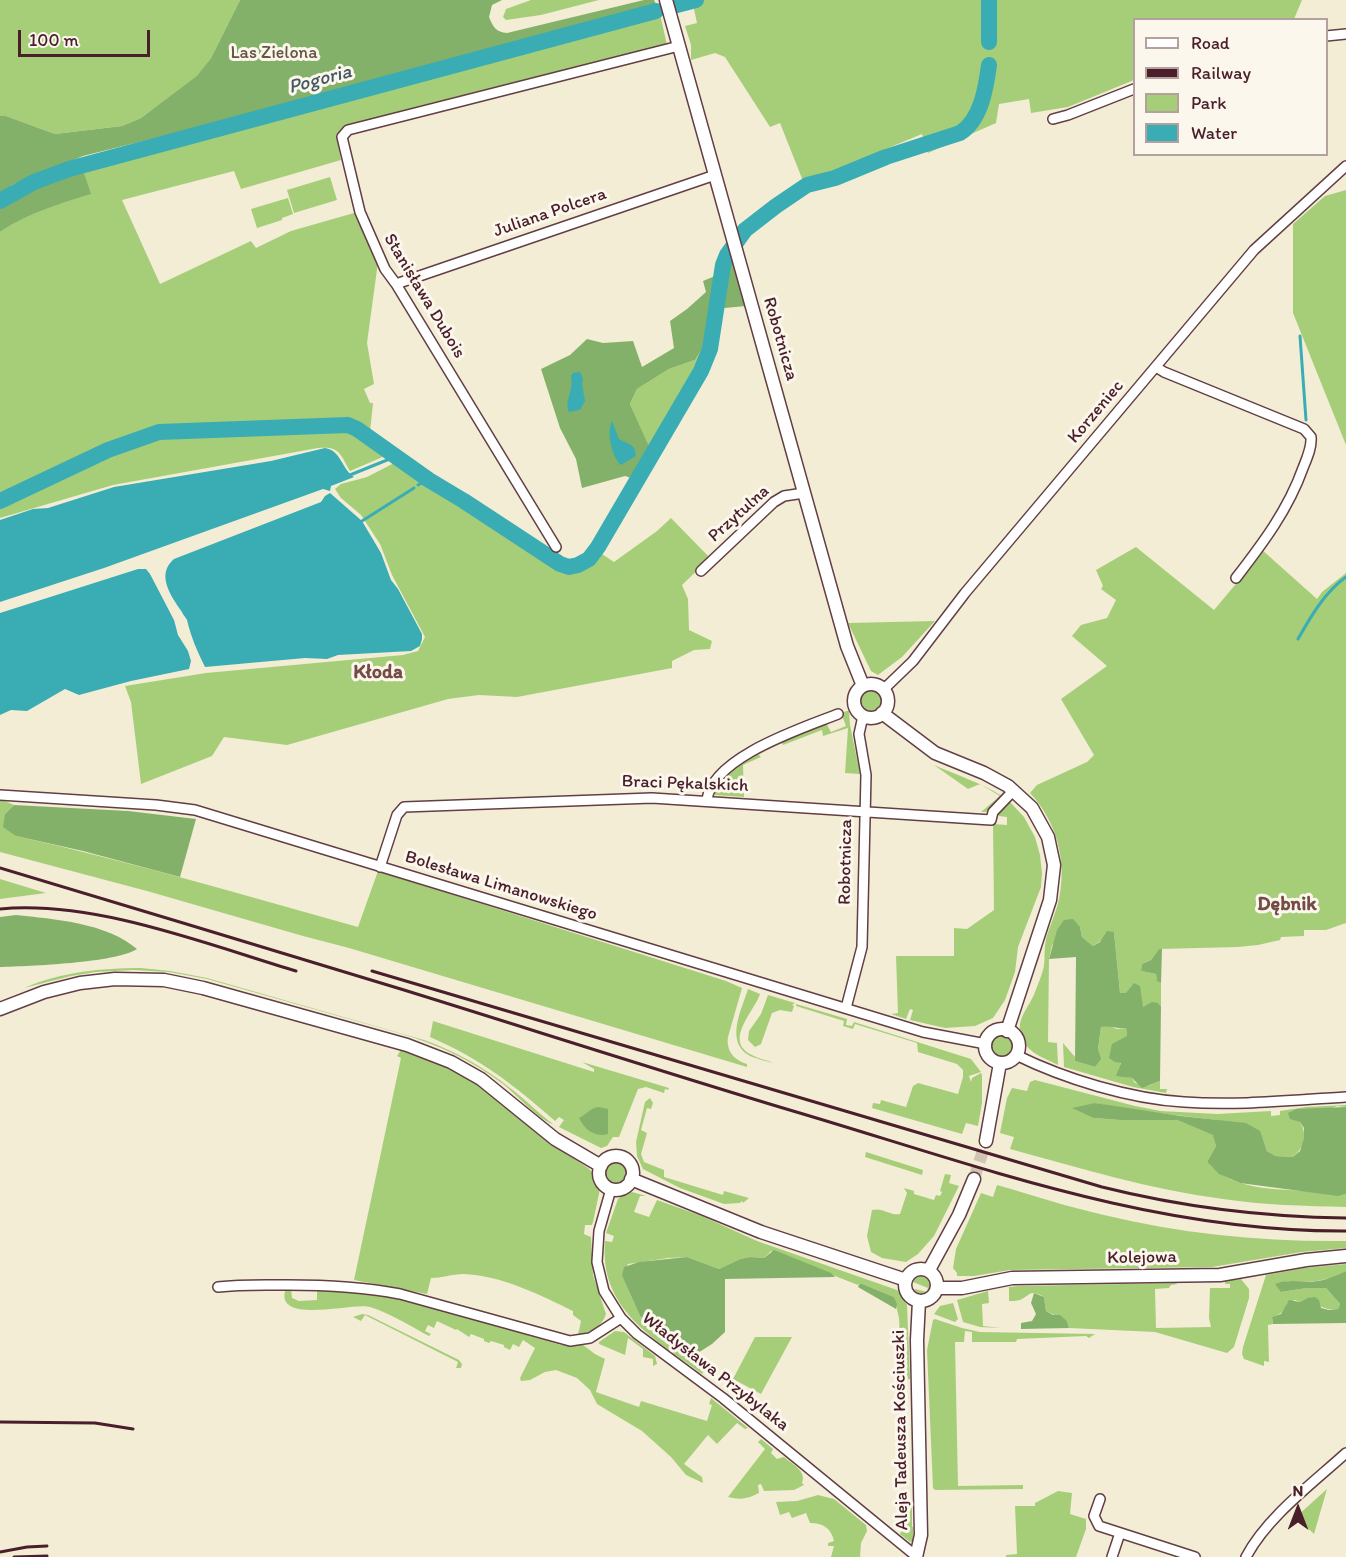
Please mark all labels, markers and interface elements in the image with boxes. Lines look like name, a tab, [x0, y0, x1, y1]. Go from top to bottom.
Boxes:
scale bar	[21, 18, 153, 56]
legend	[1133, 18, 1328, 156]
text: 100 m	[29, 29, 79, 51]
text: Road	[1191, 32, 1230, 54]
park label: Las Zielona	[230, 42, 318, 64]
water label: Pogoria	[286, 60, 354, 100]
text: Railway	[1191, 62, 1251, 84]
text: Park	[1191, 92, 1226, 114]
text: Water	[1191, 122, 1237, 144]
street label: Juliana Polcera	[491, 184, 609, 242]
street label: Stanisława Dubois	[378, 230, 470, 362]
street label: Robotnicza	[758, 295, 802, 383]
street label: Korzeniec	[1063, 376, 1129, 448]
street label: Przytulna	[704, 481, 774, 547]
district label: Kłoda	[353, 661, 403, 685]
street label: Braci Pękalskich	[621, 771, 749, 797]
street label: Robotnicza	[834, 819, 858, 905]
street label: Bolesława Limanowskiego	[402, 846, 600, 926]
district label: Dębnik	[1257, 893, 1317, 917]
street label: Kolejowa	[1107, 1247, 1177, 1269]
street label: Władysława Przybylaka	[637, 1308, 793, 1436]
street label: Aleja Tadeusza Kościuszki	[888, 1330, 914, 1530]
north arrow	[1268, 1479, 1328, 1539]
text: N	[1293, 1481, 1303, 1500]

